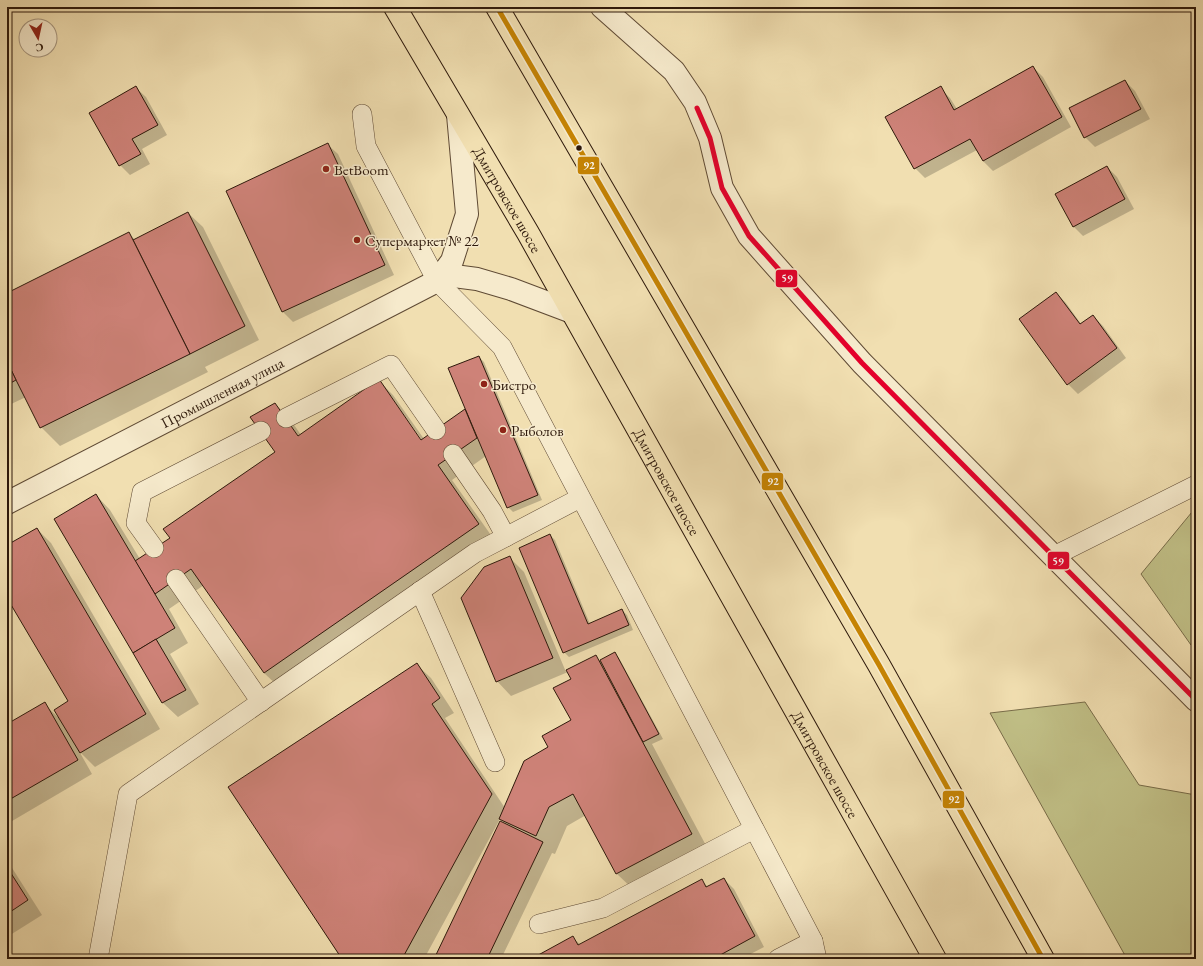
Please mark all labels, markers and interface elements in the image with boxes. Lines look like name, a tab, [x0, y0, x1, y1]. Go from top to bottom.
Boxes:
north arrow	[18, 18, 58, 58]
text: С	[34, 40, 45, 55]
street label: Дмитровское шоссе	[469, 143, 547, 256]
unlabelled marker	[574, 143, 584, 153]
line badge: 92	[577, 156, 600, 175]
text: 92	[583, 158, 595, 172]
place label: BetBoom	[334, 160, 389, 179]
marker: BetBoom	[321, 164, 331, 174]
place label: Супермаркет № 22	[365, 231, 479, 250]
marker: Супермаркет № 22	[352, 235, 362, 245]
line badge: 59	[775, 269, 798, 288]
text: 59	[781, 271, 793, 285]
street label: Промышленная улица	[157, 352, 287, 432]
place label: Бистро	[492, 375, 536, 394]
marker: Бистро	[479, 379, 489, 389]
place label: Рыболов	[511, 421, 564, 440]
street label: Дмитровское шоссе	[630, 424, 705, 539]
marker: Рыболов	[498, 425, 508, 435]
line badge: 92	[761, 472, 784, 491]
text: 92	[767, 474, 779, 488]
line badge: 59	[1047, 551, 1070, 570]
text: 59	[1052, 554, 1064, 568]
street label: Дмитровское шоссе	[788, 707, 863, 821]
line badge: 92	[942, 790, 965, 809]
text: 92	[948, 792, 960, 806]

